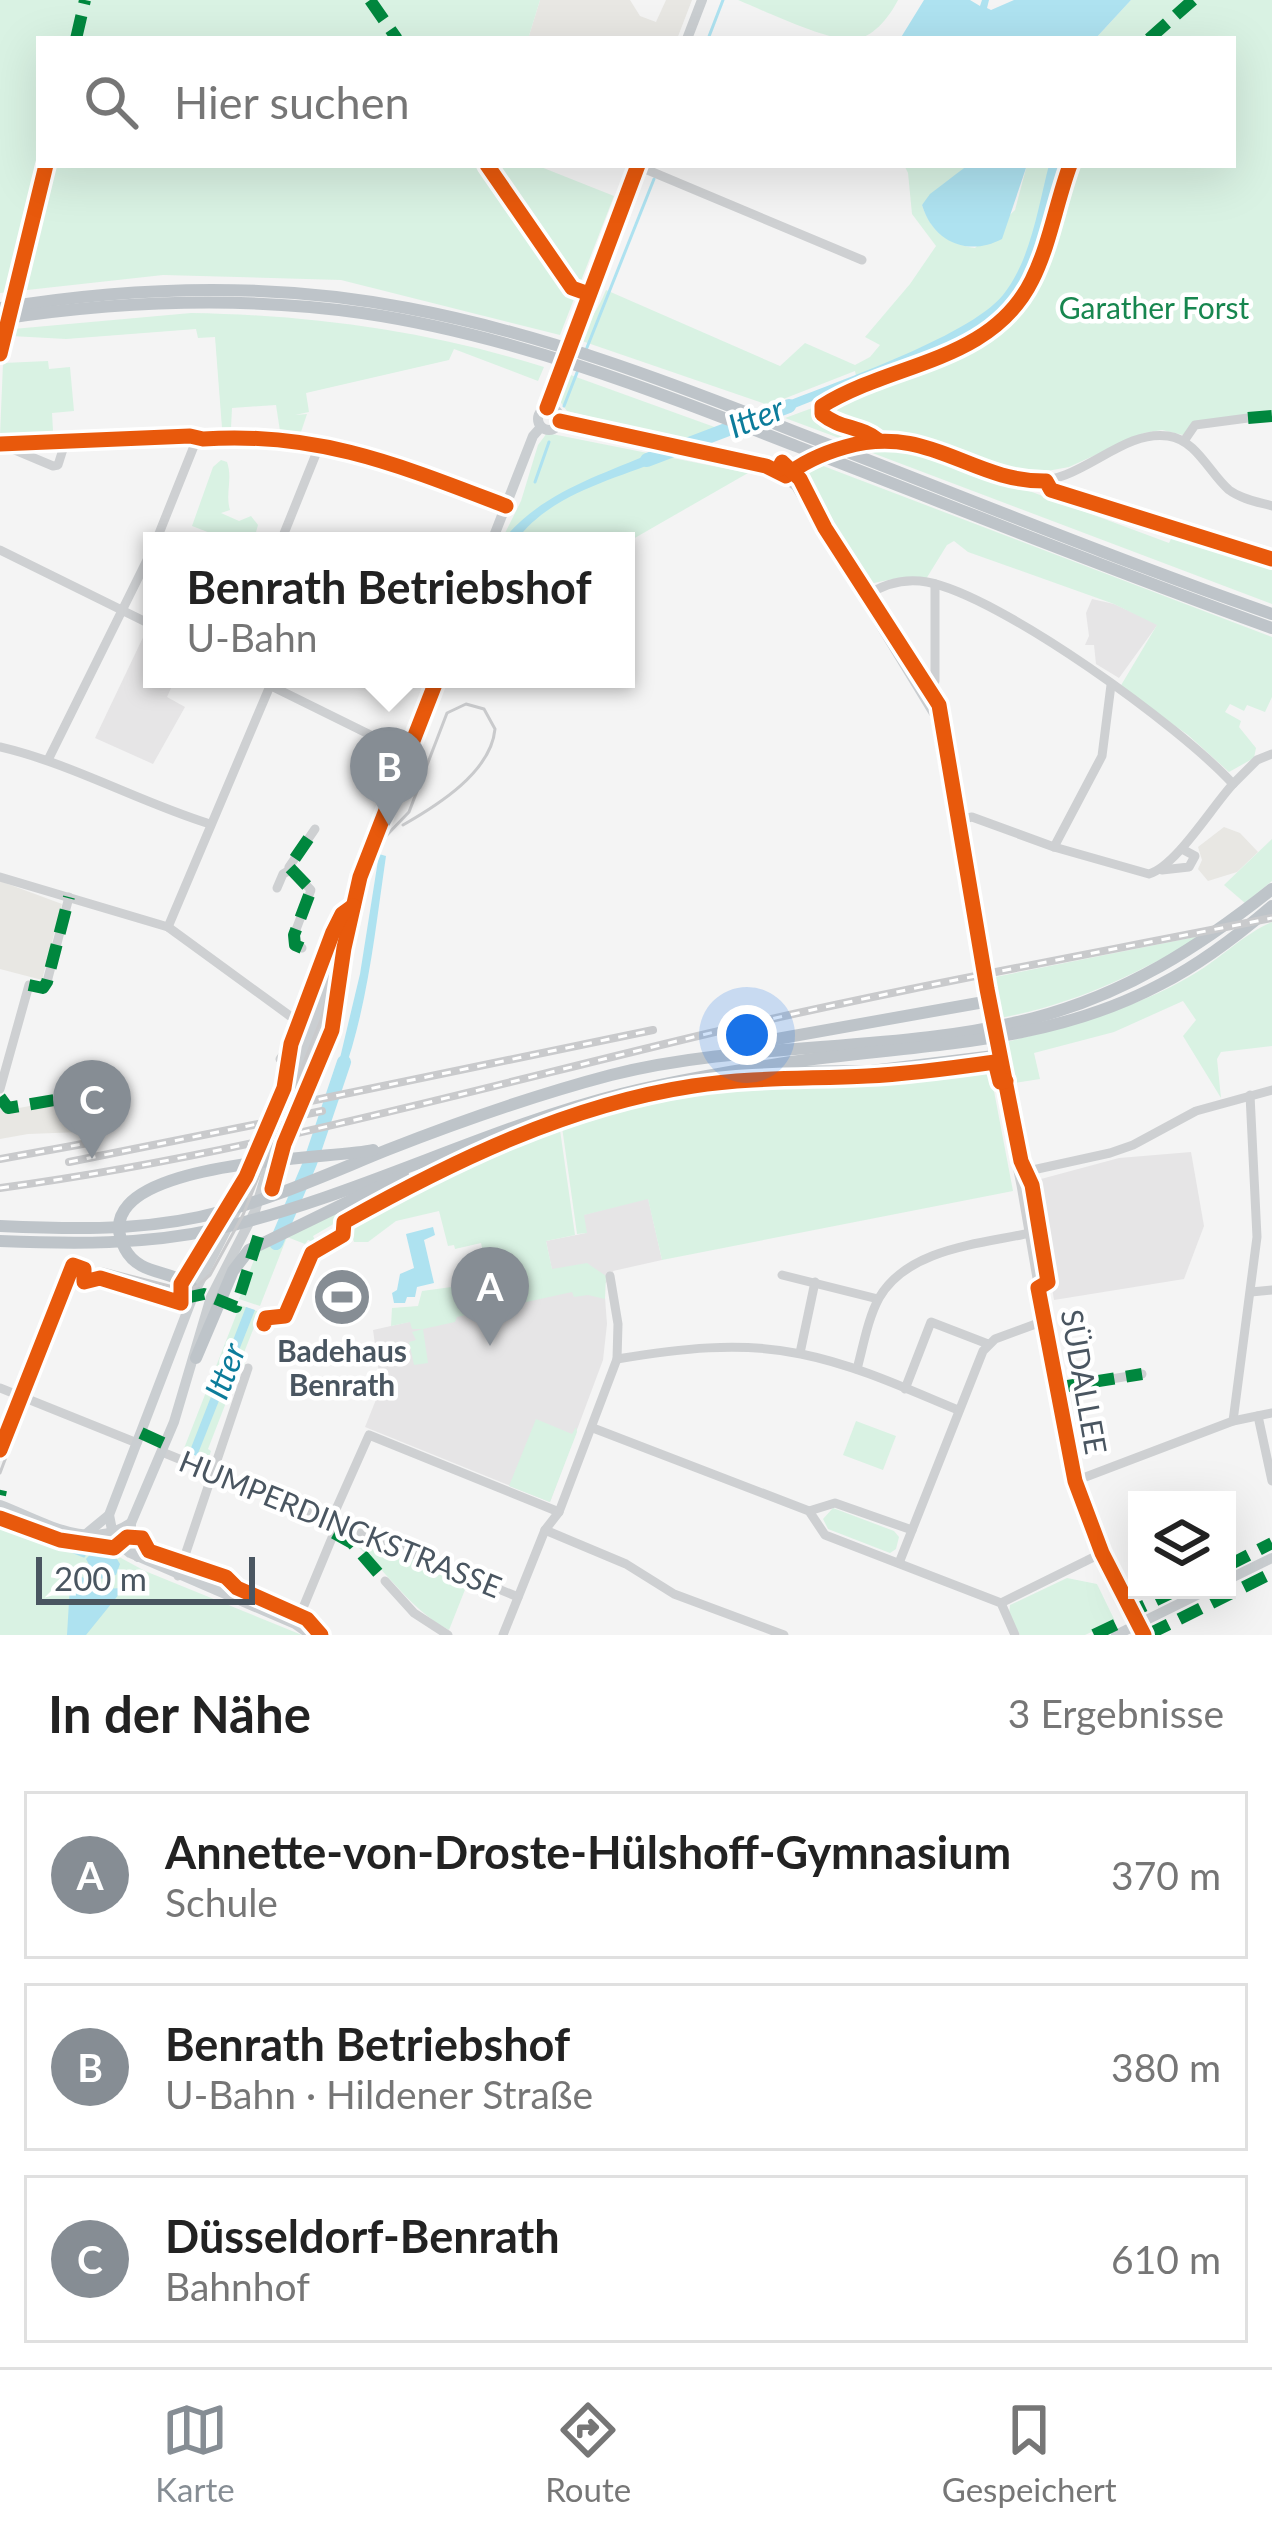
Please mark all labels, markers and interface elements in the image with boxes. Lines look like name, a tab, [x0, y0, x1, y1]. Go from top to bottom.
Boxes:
search box	[36, 36, 1236, 168]
icon: search	[78, 69, 144, 135]
text: Hier suchen	[174, 75, 410, 129]
park label: Garather Forst	[1059, 289, 1250, 325]
water label: Itter	[722, 387, 790, 445]
popup	[143, 532, 635, 688]
text: Benrath Betriebshof	[186, 560, 592, 614]
text: U-Bahn	[186, 614, 317, 660]
pin: B	[350, 727, 428, 826]
your location	[717, 1005, 777, 1065]
pin: C	[53, 1060, 131, 1159]
pin: A	[451, 1247, 529, 1346]
sports icon: Badehaus Benrath	[311, 1266, 373, 1328]
street label: SÜDALLEE	[1055, 1306, 1115, 1457]
place label: Badehaus Benrath	[277, 1332, 407, 1402]
water label: Itter	[195, 1336, 253, 1404]
street label: HUMPERDINCKSTRASSE	[175, 1442, 507, 1604]
map controls	[1128, 1491, 1236, 1599]
button: layers	[1128, 1491, 1236, 1599]
scale bar	[36, 1551, 255, 1604]
text: 200 m	[54, 1558, 147, 1598]
text: In der Nähe	[48, 1683, 311, 1744]
text: 3 Ergebnisse	[1008, 1690, 1224, 1736]
text: Annette-von-Droste-Hülshoff-Gymnasium	[165, 1825, 1011, 1879]
text: A	[76, 1852, 104, 1898]
text: 370 m	[1111, 1852, 1221, 1898]
text: Schule	[165, 1879, 278, 1925]
text: Benrath Betriebshof	[165, 2017, 570, 2071]
text: B	[77, 2044, 103, 2090]
text: 380 m	[1111, 2044, 1221, 2090]
text: U-Bahn · Hildener Straße	[165, 2071, 593, 2117]
text: Düsseldorf-Benrath	[165, 2209, 560, 2263]
text: C	[77, 2236, 103, 2282]
text: 610 m	[1111, 2236, 1221, 2282]
text: Bahnhof	[165, 2263, 310, 2309]
tab: Karte	[155, 2397, 235, 2509]
tab: Route	[545, 2397, 631, 2509]
tab: Gespeichert	[942, 2397, 1117, 2509]

